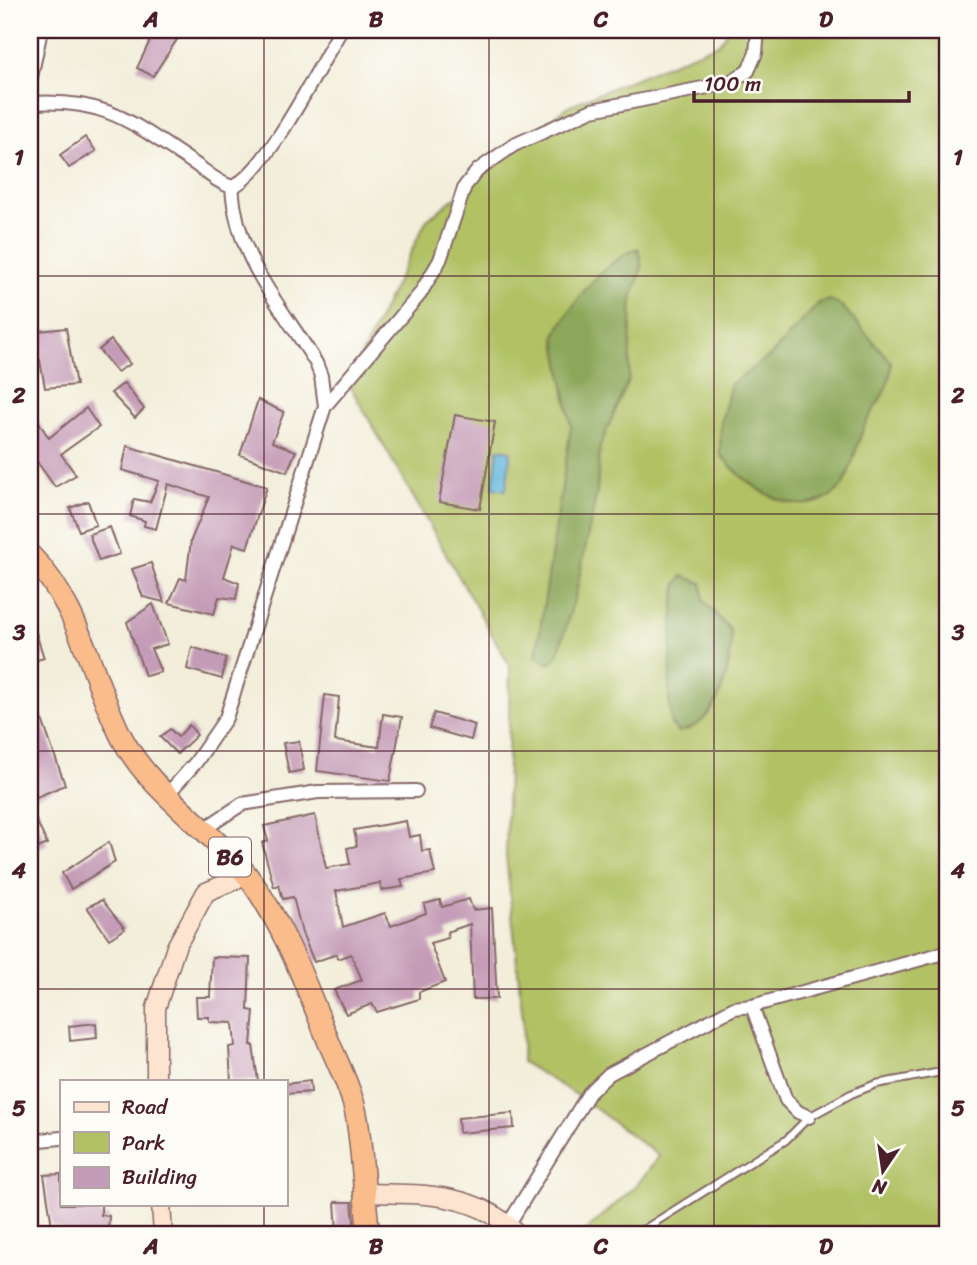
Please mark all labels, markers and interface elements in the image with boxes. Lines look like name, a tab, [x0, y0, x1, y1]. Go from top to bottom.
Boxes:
text: A	[142, 0, 159, 40]
text: B	[369, 0, 384, 40]
text: C	[593, 0, 609, 40]
text: D	[819, 0, 834, 40]
scale bar	[694, 60, 909, 104]
text: 100 m	[704, 65, 761, 103]
text: 1	[14, 137, 24, 178]
text: 1	[953, 137, 963, 178]
text: 2	[11, 375, 26, 416]
text: 2	[950, 375, 965, 416]
text: 3	[12, 612, 26, 653]
text: 3	[951, 612, 965, 653]
road number: B6	[209, 838, 251, 876]
text: 4	[11, 850, 27, 891]
text: 4	[950, 850, 966, 891]
legend	[60, 1080, 287, 1206]
text: 5	[12, 1088, 26, 1129]
text: Road	[122, 1088, 169, 1126]
text: 5	[951, 1088, 965, 1129]
text: Park	[122, 1124, 165, 1162]
north arrow	[848, 1136, 918, 1206]
text: Building	[122, 1158, 198, 1196]
text: N	[868, 1169, 890, 1205]
text: A	[142, 1226, 159, 1265]
text: B	[369, 1226, 384, 1265]
text: C	[593, 1226, 609, 1265]
text: D	[819, 1226, 834, 1265]

